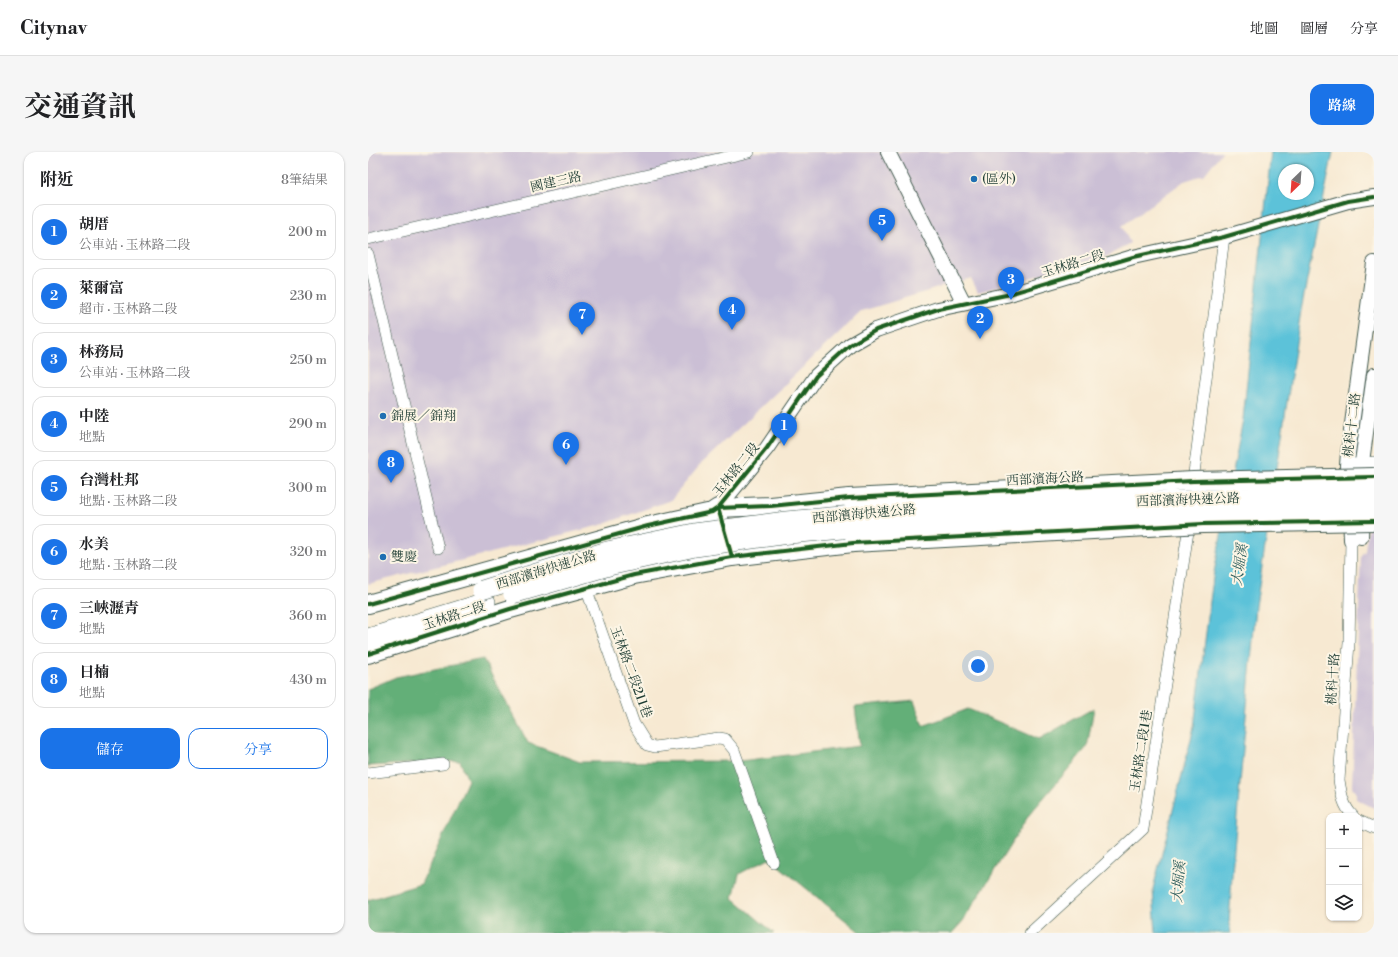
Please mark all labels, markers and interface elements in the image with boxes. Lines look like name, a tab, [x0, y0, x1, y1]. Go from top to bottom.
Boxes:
text: Citynav	[20, 16, 87, 40]
text: 地圖	[1250, 20, 1278, 38]
text: 圖層	[1300, 20, 1328, 38]
text: 分享	[1350, 20, 1378, 38]
button: 路線	[1310, 84, 1374, 125]
text: 交通資訊	[24, 90, 136, 125]
north arrow	[1278, 164, 1314, 200]
street label: 國建三路	[529, 168, 583, 196]
text: 附近	[40, 169, 74, 191]
place label: (區外)	[982, 171, 1016, 187]
text: 8筆結果	[281, 172, 328, 188]
marker: (區外)	[969, 174, 979, 184]
pin: 5	[869, 208, 895, 241]
text: 胡厝	[79, 215, 109, 234]
text: 1	[51, 224, 57, 240]
text: 200 m	[288, 224, 327, 240]
text: 公車站 · 玉林路二段	[79, 237, 191, 253]
street label: 玉林路二段	[1040, 247, 1106, 281]
pin: 3	[998, 267, 1024, 300]
text: 萊爾富	[79, 279, 124, 298]
text: 2	[50, 288, 58, 304]
text: 230 m	[290, 288, 327, 304]
pin: 4	[719, 297, 745, 330]
text: 超市 · 玉林路二段	[79, 301, 178, 317]
pin: 7	[569, 302, 595, 335]
pin: 2	[967, 306, 993, 339]
text: 林務局	[79, 343, 124, 362]
text: 3	[50, 352, 58, 368]
text: 250 m	[290, 352, 327, 368]
text: 公車站 · 玉林路二段	[79, 365, 191, 381]
street label: 桃科十二路	[1340, 392, 1364, 458]
text: 中陸	[79, 407, 109, 426]
place label: 錦展／錦翔	[391, 408, 456, 424]
marker: 錦展／錦翔	[378, 411, 388, 421]
pin: 1	[771, 413, 797, 446]
text: 4	[50, 416, 58, 432]
text: 290 m	[289, 416, 327, 432]
text: 地點	[79, 429, 105, 445]
pin: 6	[553, 432, 579, 465]
street label: 玉林路二段	[709, 440, 763, 500]
pin: 8	[378, 450, 404, 483]
street label: 西部濱海公路	[1006, 469, 1084, 489]
text: 台灣杜邦	[79, 471, 139, 490]
text: 5	[50, 480, 58, 496]
text: 300 m	[289, 480, 327, 496]
street label: 西部濱海快速公路	[1136, 490, 1240, 510]
text: 地點 · 玉林路二段	[79, 493, 178, 509]
street label: 西部濱海快速公路	[811, 501, 917, 527]
text: 水美	[79, 535, 109, 554]
water label: 大堀溪	[1228, 541, 1252, 587]
text: 6	[50, 544, 58, 560]
text: 320 m	[290, 544, 327, 560]
street label: 西部濱海快速公路	[494, 547, 598, 593]
place label: 雙慶	[391, 549, 417, 565]
marker: 雙慶	[378, 552, 388, 562]
text: 地點 · 玉林路二段	[79, 557, 178, 573]
street label: 玉林路二段	[421, 598, 487, 634]
text: 三峽瀝青	[79, 599, 139, 618]
text: 7	[50, 608, 58, 624]
text: 360 m	[289, 608, 327, 624]
text: 地點	[79, 621, 105, 637]
street label: 玉林路二段211巷	[607, 624, 655, 720]
street label: 桃科十路	[1323, 652, 1343, 706]
your location	[968, 656, 988, 676]
text: 日楠	[79, 663, 109, 682]
text: 8	[50, 672, 58, 688]
text: 430 m	[289, 672, 327, 688]
text: 地點	[79, 685, 105, 701]
street label: 玉林路二段1巷	[1127, 708, 1155, 794]
button: 儲存	[40, 728, 180, 769]
button: 分享	[188, 728, 328, 769]
map controls	[1326, 813, 1362, 921]
button: +	[1326, 813, 1362, 849]
button: −	[1326, 849, 1362, 885]
water label: 大堀溪	[1168, 858, 1190, 904]
button: layers	[1326, 885, 1362, 921]

